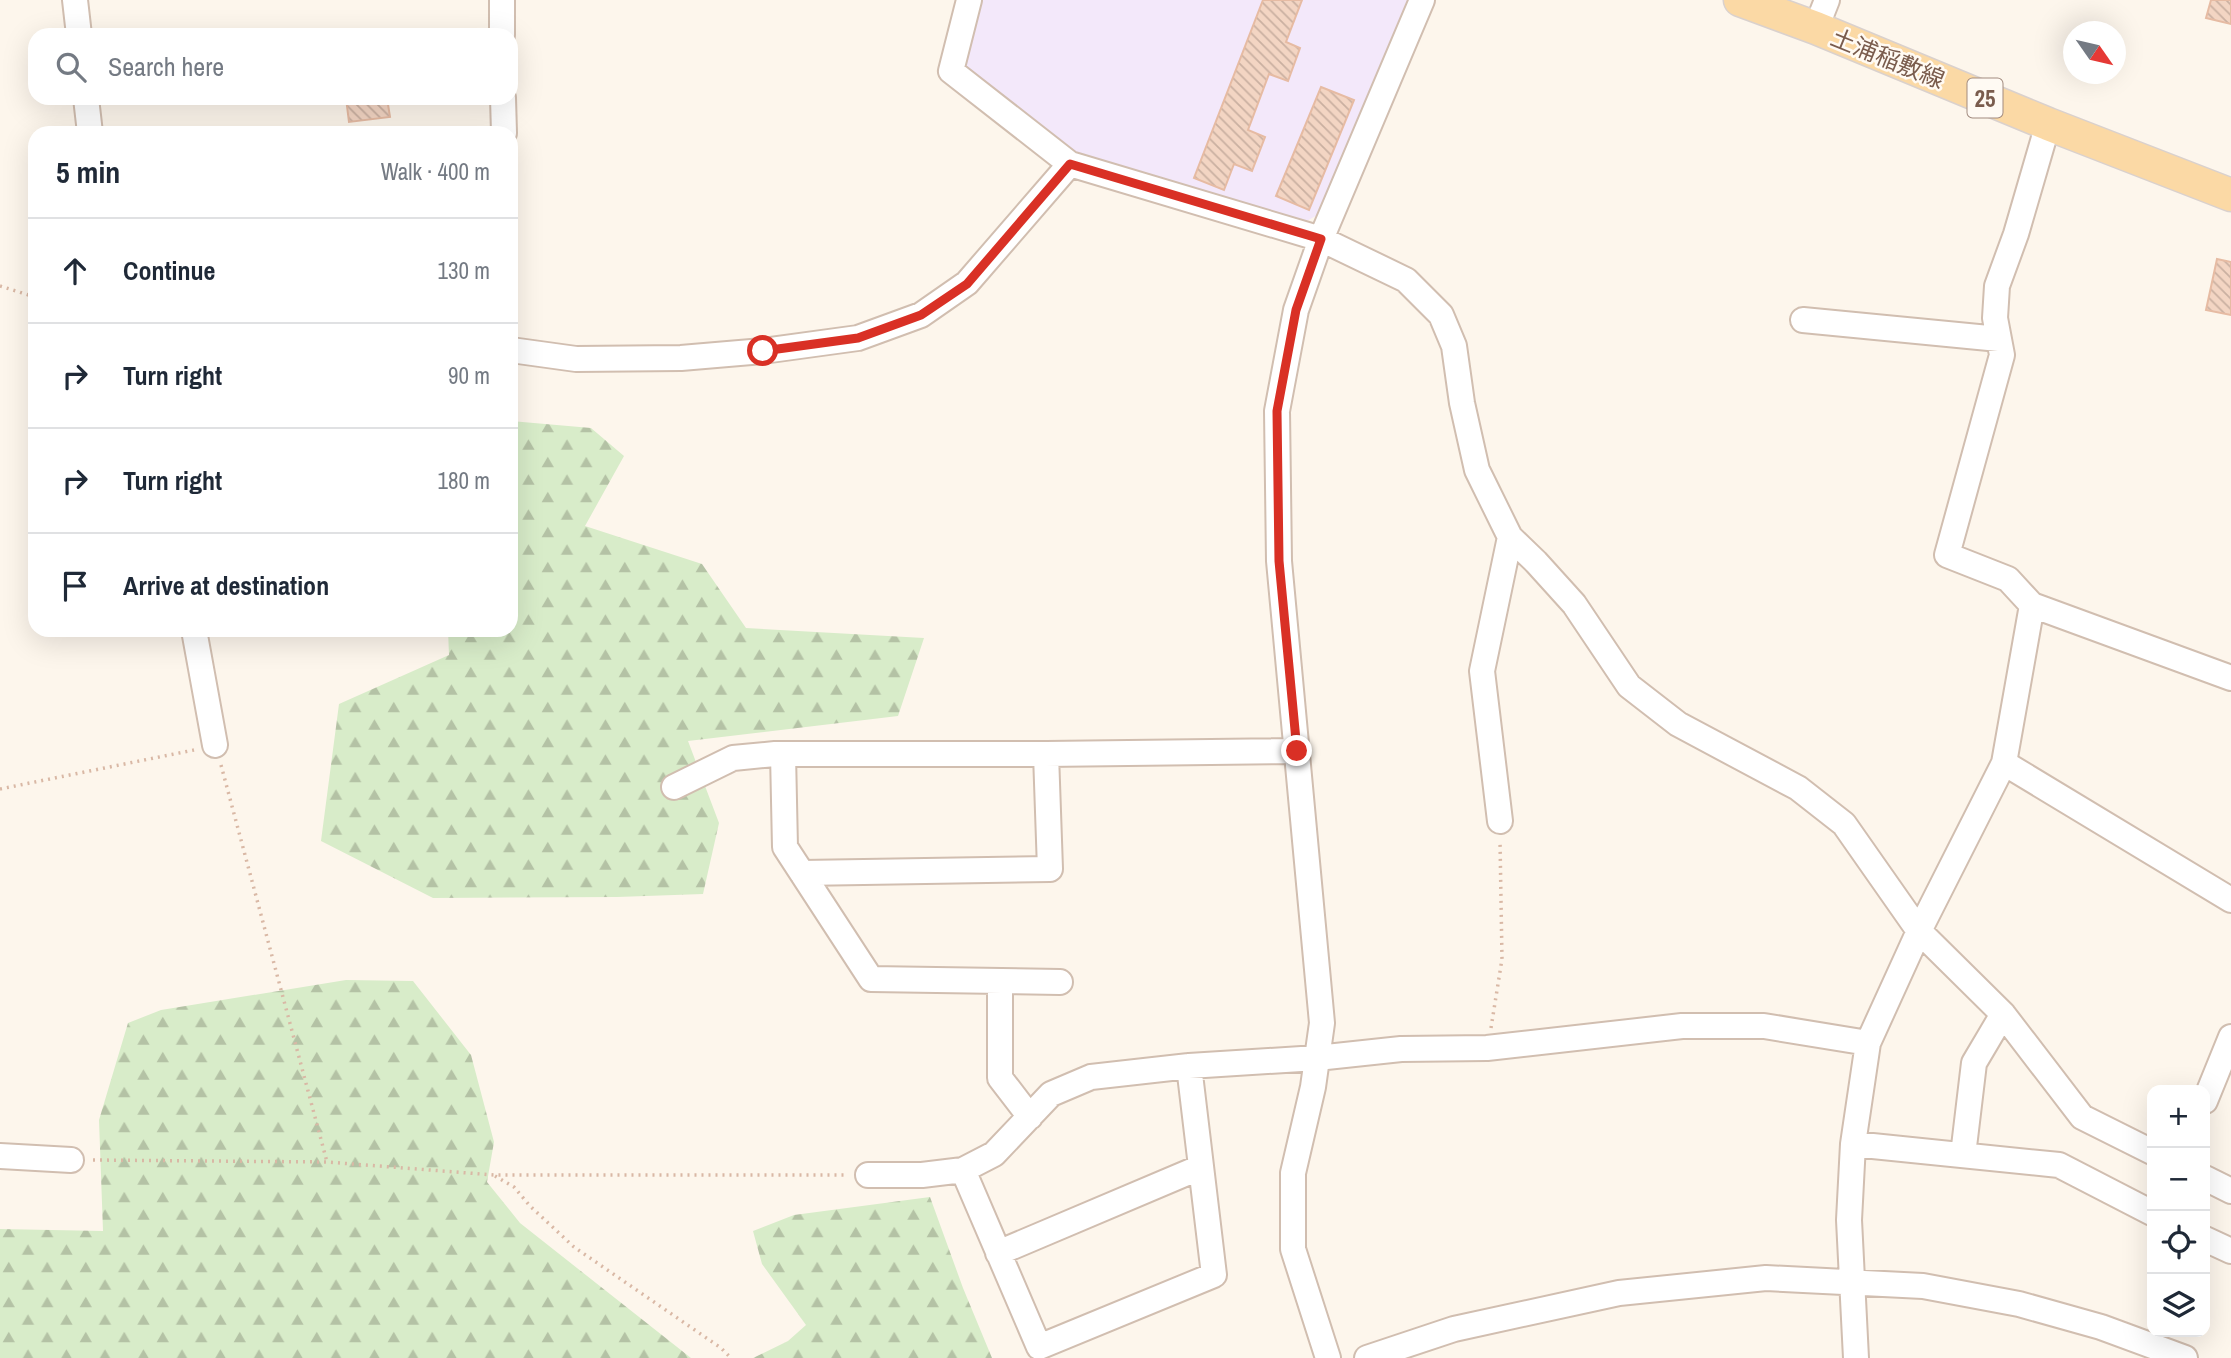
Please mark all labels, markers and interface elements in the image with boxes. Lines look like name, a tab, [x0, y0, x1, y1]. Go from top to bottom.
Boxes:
street label: 土浦稲敷線	[1826, 21, 1950, 95]
north arrow	[2063, 21, 2126, 84]
search box	[28, 28, 518, 105]
icon: search	[52, 48, 90, 86]
text: Search here	[108, 49, 224, 84]
road number: 25	[1968, 78, 2002, 118]
text: 5 min	[56, 152, 120, 192]
text: Walk · 400 m	[381, 156, 490, 187]
icon: ahead	[56, 252, 94, 290]
text: Continue	[123, 253, 215, 288]
text: 130 m	[438, 255, 490, 286]
route start	[747, 335, 778, 366]
icon: right	[56, 357, 94, 395]
text: Turn right	[123, 358, 222, 393]
text: 90 m	[448, 360, 490, 391]
icon: right	[56, 462, 94, 500]
text: Turn right	[123, 463, 222, 498]
text: 180 m	[438, 465, 490, 496]
icon: arrive	[56, 567, 94, 605]
text: Arrive at destination	[123, 568, 329, 603]
route end	[1281, 735, 1312, 766]
map controls	[2147, 1085, 2210, 1337]
button: +	[2147, 1085, 2210, 1148]
button: −	[2147, 1148, 2210, 1211]
button: locate	[2147, 1211, 2210, 1274]
button: layers	[2147, 1274, 2210, 1337]

